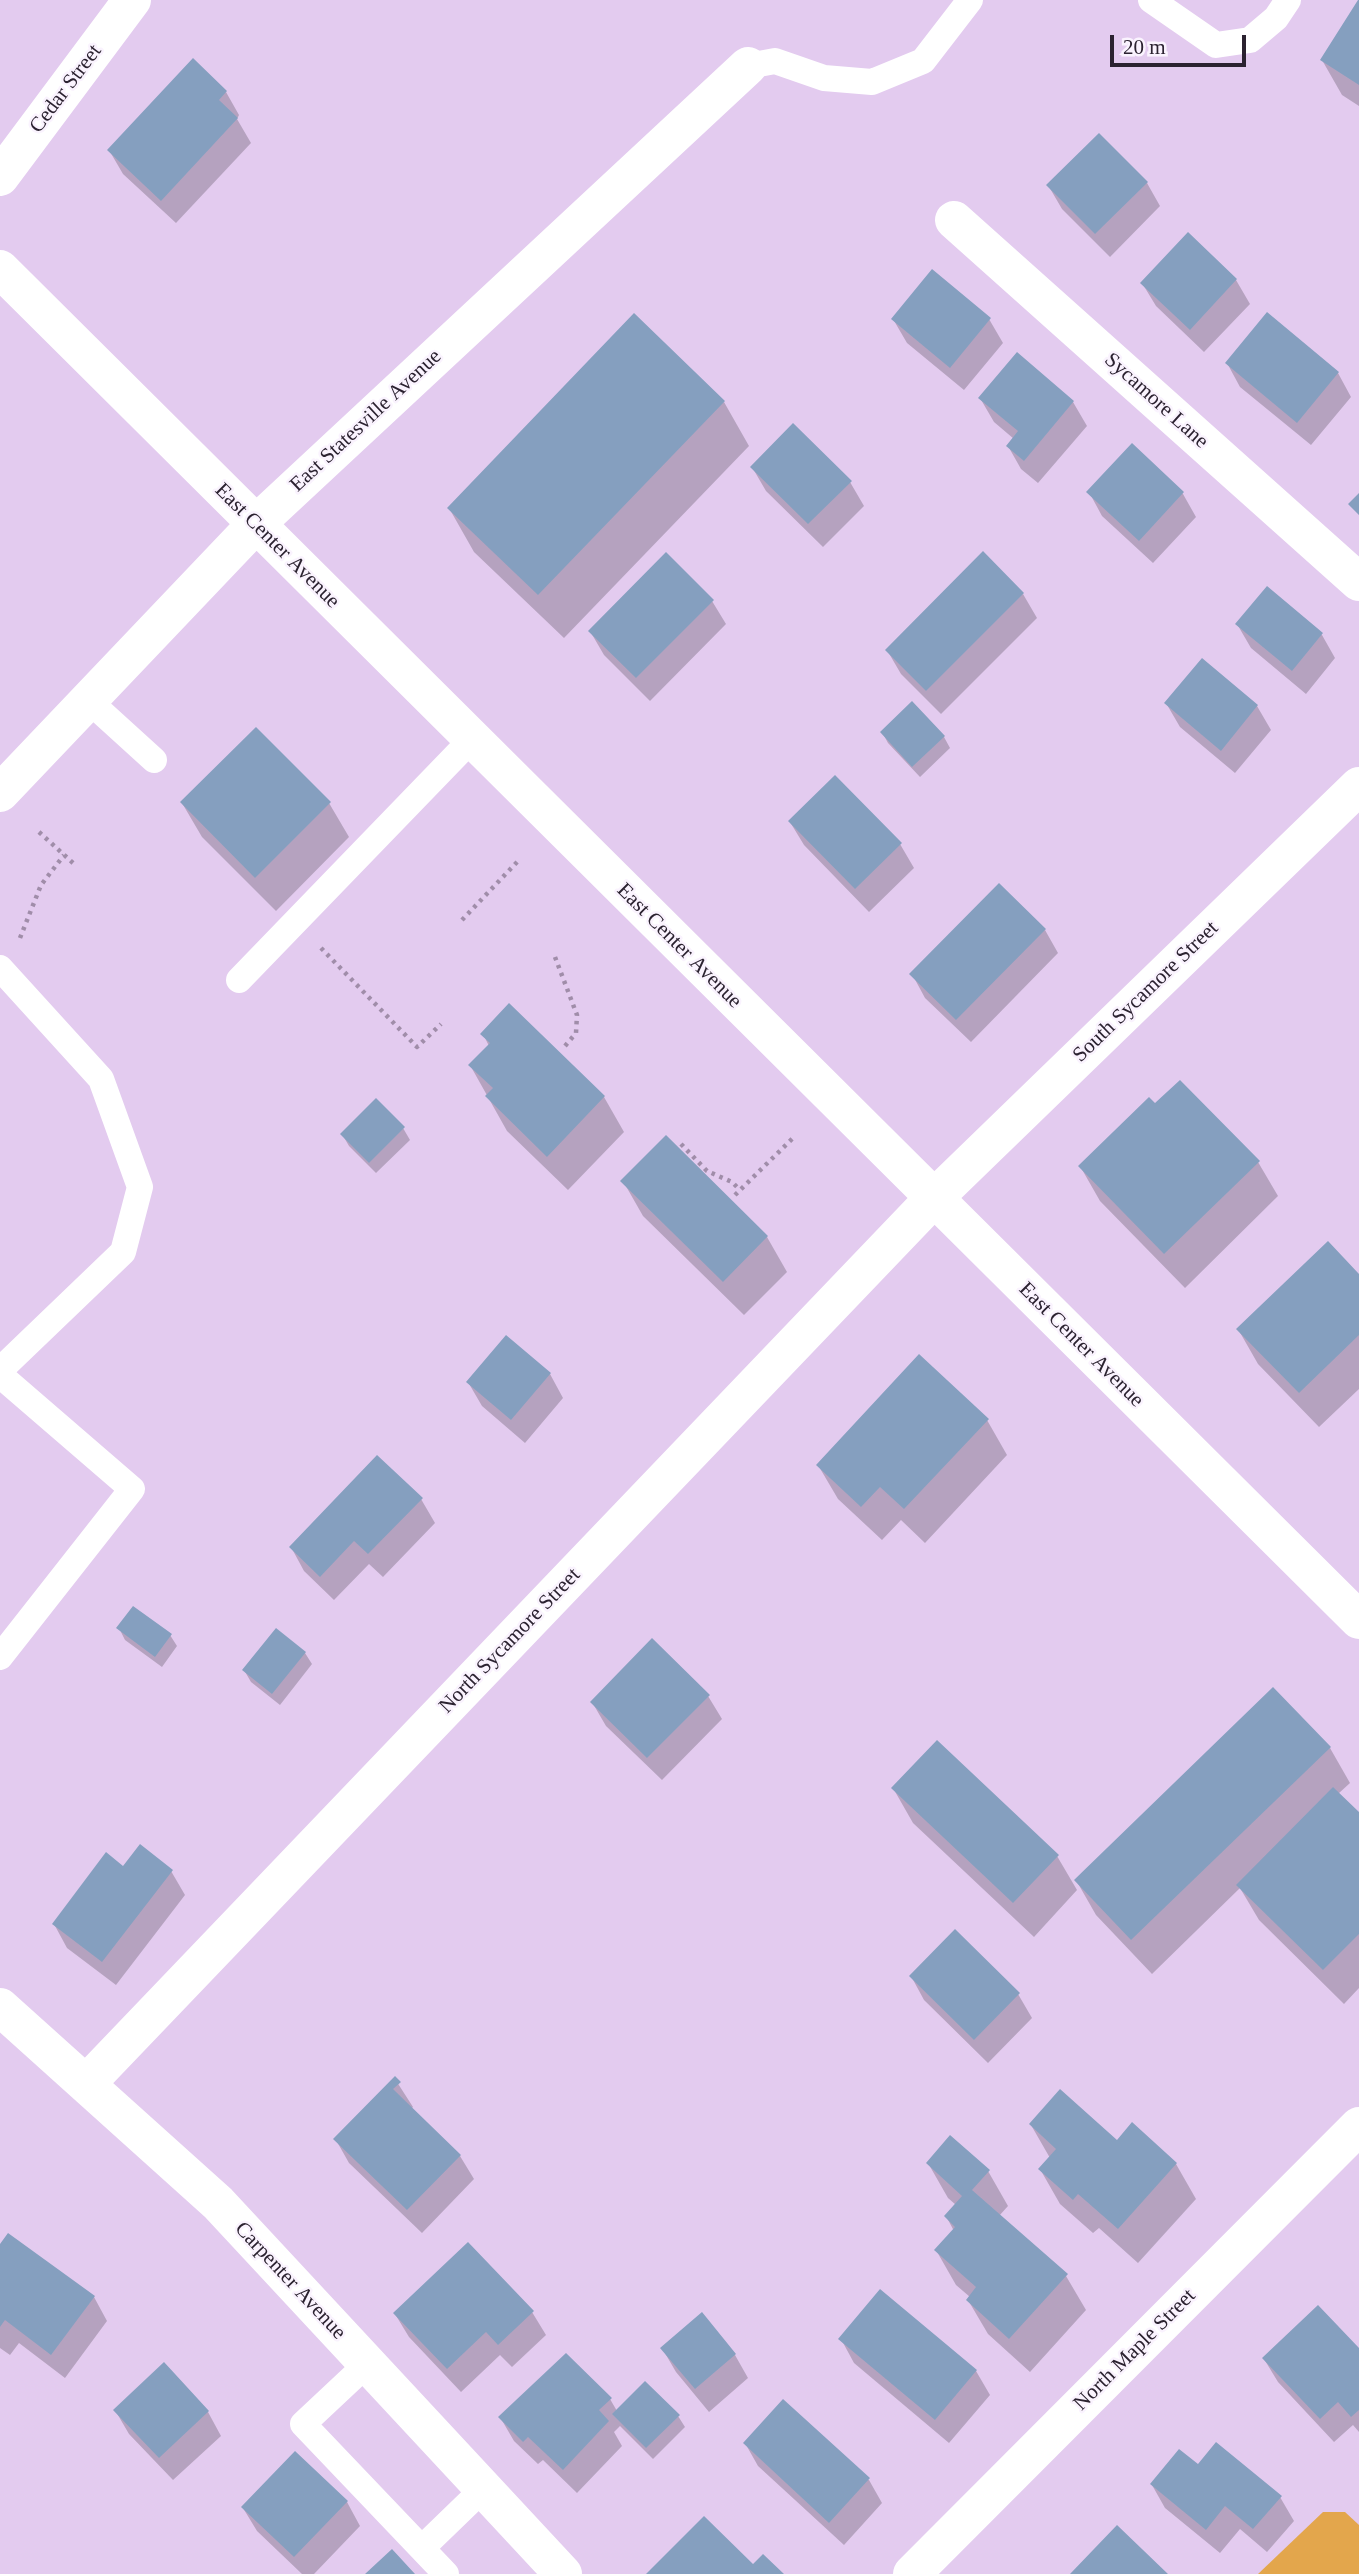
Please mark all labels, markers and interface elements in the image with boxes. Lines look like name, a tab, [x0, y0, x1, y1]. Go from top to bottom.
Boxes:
scale bar	[1114, 21, 1250, 65]
text: 20 m	[1123, 35, 1166, 59]
street label: Cedar Street	[25, 40, 107, 138]
street label: East Statesville Avenue	[285, 344, 447, 498]
street label: Sycamore Lane	[1099, 348, 1213, 454]
street label: East Center Avenue	[209, 478, 345, 614]
street label: East Center Avenue	[611, 878, 747, 1014]
street label: South Sycamore Street	[1068, 916, 1224, 1068]
street label: East Center Avenue	[1013, 1277, 1149, 1413]
street label: North Sycamore Street	[434, 1563, 586, 1719]
street label: Carpenter Avenue	[229, 2217, 351, 2345]
street label: North Maple Street	[1069, 2284, 1201, 2416]

